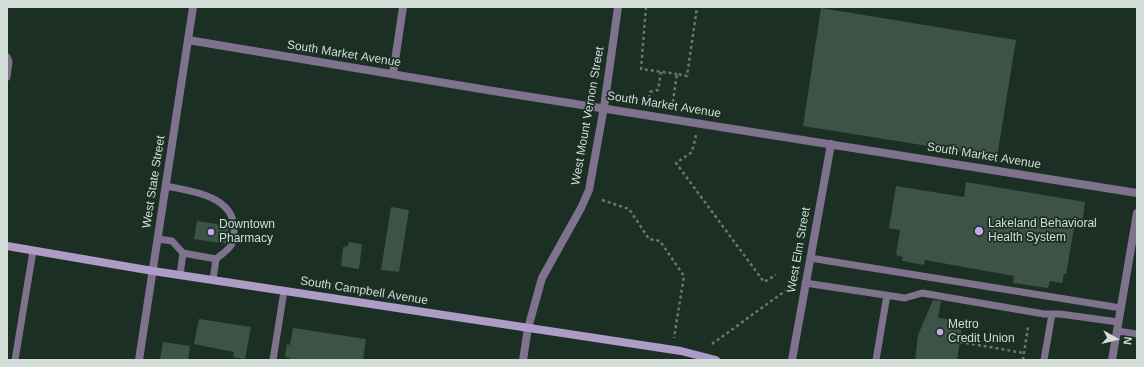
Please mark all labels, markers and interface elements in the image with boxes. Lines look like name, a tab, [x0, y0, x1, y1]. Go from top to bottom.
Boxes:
street label: South Market Avenue	[286, 38, 402, 70]
street label: West Mount Vernon Street	[569, 46, 607, 186]
street label: South Market Avenue	[606, 89, 722, 121]
street label: West State Street	[140, 135, 168, 229]
street label: South Market Avenue	[926, 140, 1042, 172]
street label: West Elm Street	[784, 206, 814, 294]
place label: Lakeland Behavioral Health System	[988, 217, 1097, 245]
place label: Downtown Pharmacy	[219, 218, 275, 246]
marker: Lakeland Behavioral Health System	[973, 225, 985, 237]
marker: Downtown Pharmacy	[206, 227, 216, 237]
street label: South Campbell Avenue	[299, 274, 429, 308]
place label: Metro Credit Union	[948, 318, 1015, 346]
north arrow	[1096, 319, 1136, 359]
marker: Metro Credit Union	[935, 327, 945, 337]
text: N	[1121, 336, 1134, 345]

